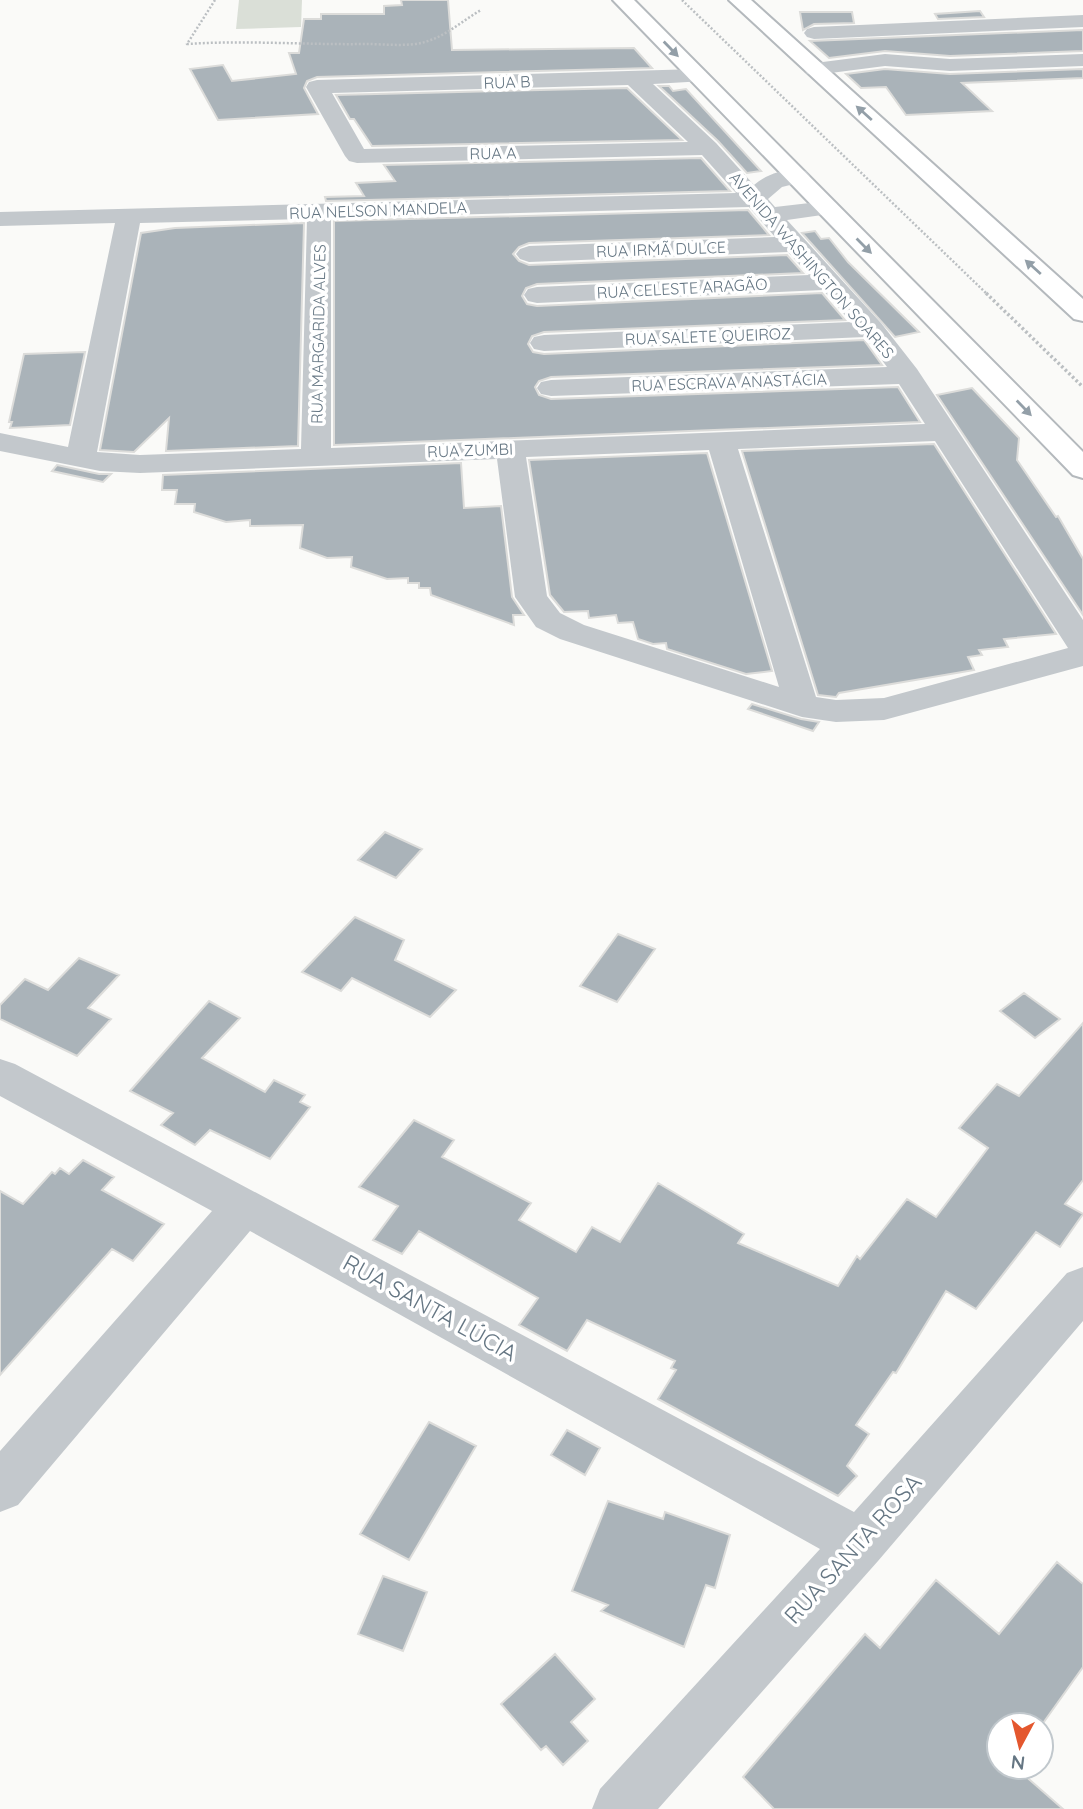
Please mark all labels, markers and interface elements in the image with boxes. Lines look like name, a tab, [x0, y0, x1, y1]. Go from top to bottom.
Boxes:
one-way arrow	[662, 40, 678, 57]
street label: RUA B	[483, 71, 531, 93]
one-way arrow	[856, 106, 873, 122]
street label: RUA A	[469, 143, 517, 163]
street label: AVENIDA WASHINGTON SOARES	[726, 168, 898, 362]
street label: RUA NELSON MANDELA	[289, 197, 467, 223]
street label: RUA IRMÃ DULCE	[596, 237, 726, 261]
one-way arrow	[856, 237, 872, 254]
street label: RUA MARGARIDA ALVES	[306, 244, 330, 424]
one-way arrow	[1025, 259, 1042, 275]
street label: RUA CELESTE ARAGÃO	[596, 274, 768, 302]
street label: RUA SALETE QUEIROZ	[624, 323, 792, 349]
street label: RUA ESCRAVA ANASTÁCIA	[631, 369, 827, 395]
one-way arrow	[1015, 400, 1032, 417]
street label: RUA ZUMBI	[427, 439, 513, 461]
street label: RUA SANTA LÚCIA	[338, 1248, 523, 1368]
street label: RUA SANTA ROSA	[778, 1468, 928, 1630]
north arrow	[985, 1711, 1055, 1781]
text: N	[1010, 1750, 1026, 1776]

